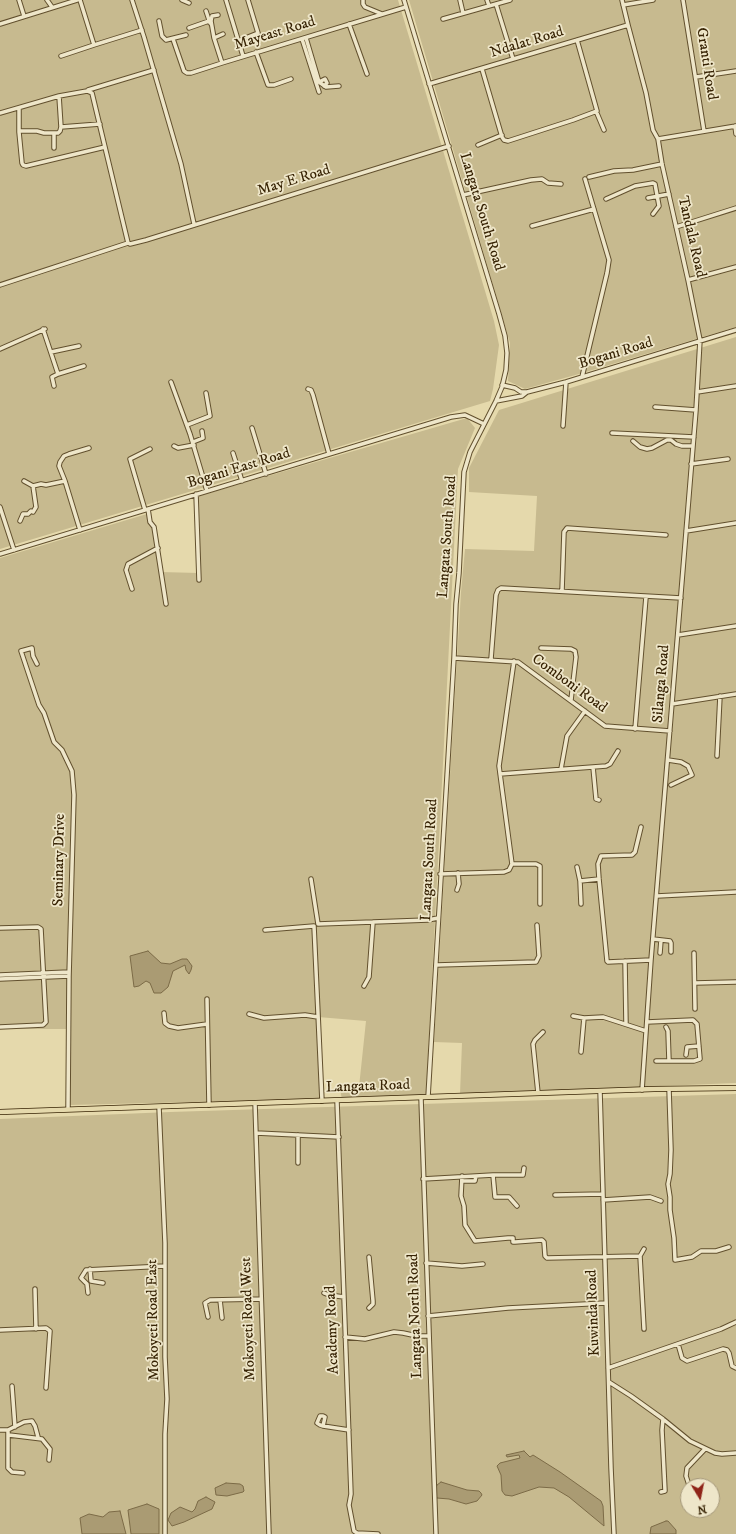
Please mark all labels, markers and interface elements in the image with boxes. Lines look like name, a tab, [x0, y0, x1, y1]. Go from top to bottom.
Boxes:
street label: Mayeast Road	[232, 13, 318, 55]
street label: Ndalat Road	[488, 23, 566, 63]
street label: Granti Road	[691, 26, 721, 102]
street label: Langata South Road	[454, 151, 508, 273]
street label: May E Road	[255, 161, 333, 201]
street label: Tandala Road	[673, 194, 709, 280]
street label: Bogani Road	[577, 334, 655, 374]
street label: Bogani East Road	[185, 445, 293, 493]
street label: Langata South Road	[435, 475, 461, 599]
street label: Silanga Road	[650, 644, 674, 724]
street label: Comboni Road	[528, 651, 610, 717]
street label: Langata South Road	[418, 798, 442, 922]
street label: Seminary Drive	[50, 813, 70, 907]
street label: Langata Road	[326, 1077, 410, 1097]
street label: Langata North Road	[405, 1253, 427, 1379]
street label: Mokoyeti Road West	[238, 1257, 260, 1381]
street label: Mokoyeti Road East	[144, 1259, 164, 1381]
street label: Kuwinda Road	[583, 1269, 605, 1357]
street label: Academy Road	[322, 1285, 344, 1375]
north arrow	[680, 1478, 720, 1518]
text: N	[696, 1501, 708, 1517]

